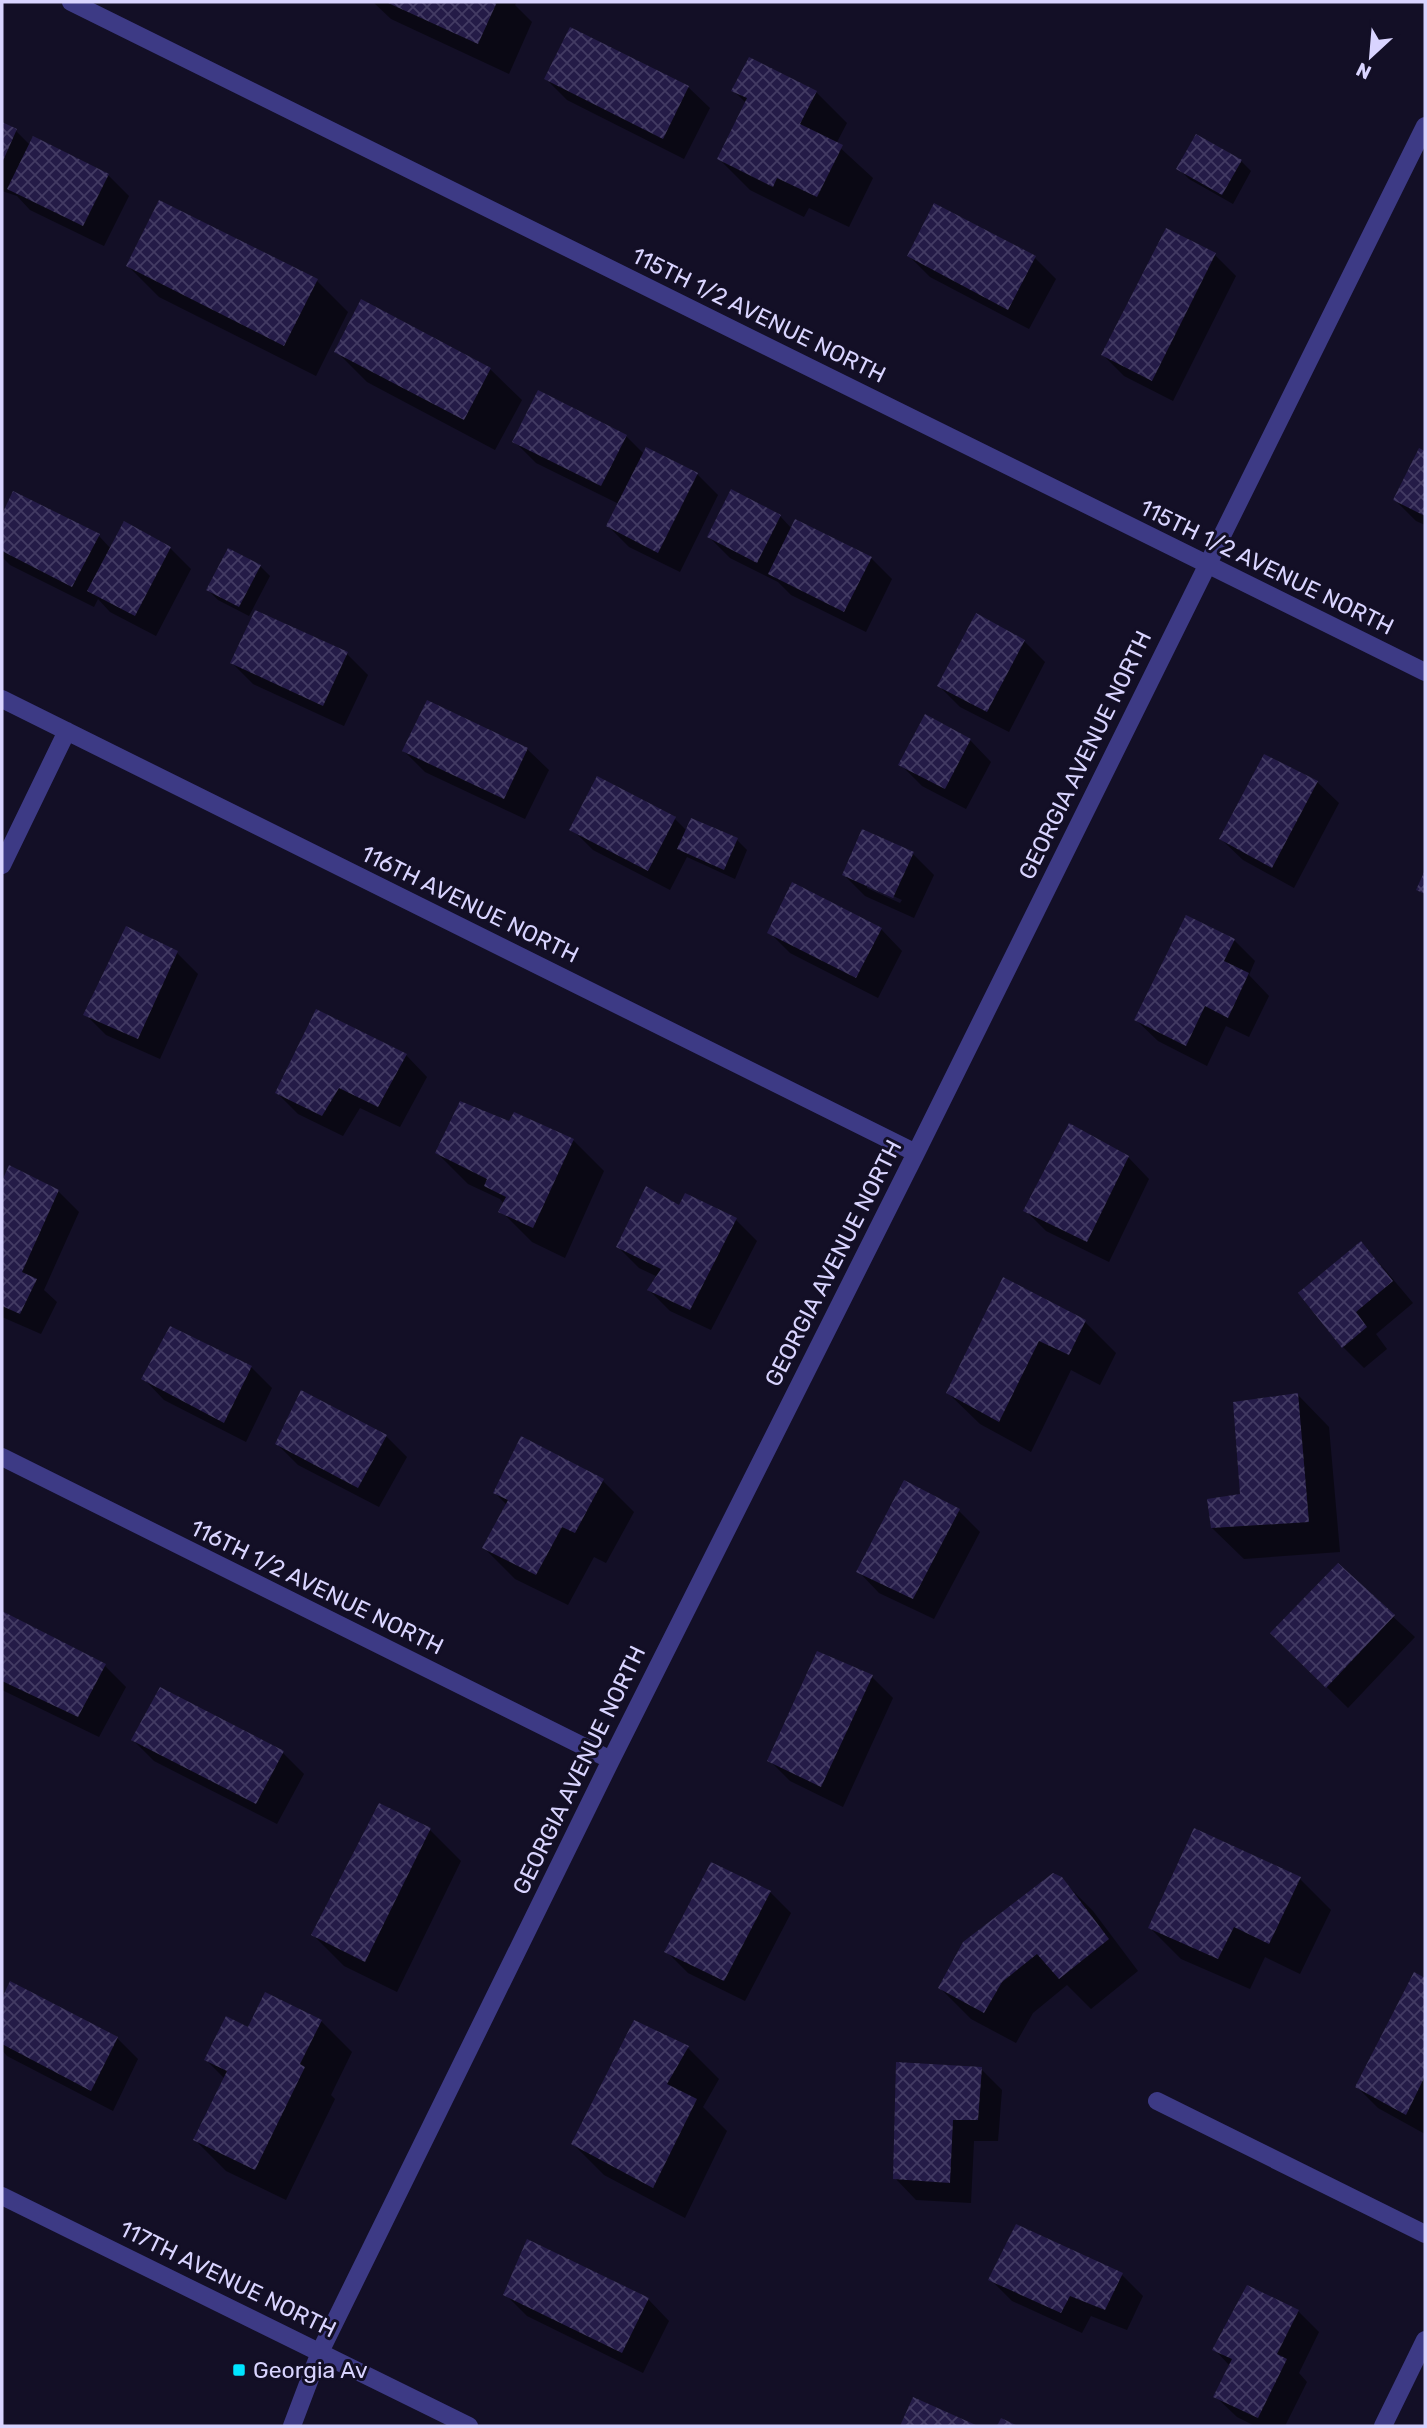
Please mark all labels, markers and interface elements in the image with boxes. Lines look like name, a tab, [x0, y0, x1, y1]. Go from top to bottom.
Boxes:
north arrow	[1336, 21, 1406, 91]
text: N	[1353, 57, 1375, 84]
street label: 115TH 1/2 AVENUE NORTH	[627, 241, 891, 389]
street label: 115TH 1/2 AVENUE NORTH	[1135, 493, 1399, 641]
street label: GEORGIA AVENUE NORTH	[1013, 626, 1157, 884]
street label: 116TH AVENUE NORTH	[357, 839, 583, 969]
street label: GEORGIA AVENUE NORTH	[759, 1135, 907, 1391]
street label: 116TH 1/2 AVENUE NORTH	[186, 1513, 448, 1661]
street label: GEORGIA AVENUE NORTH	[507, 1641, 651, 1899]
street label: 117TH AVENUE NORTH	[115, 2214, 341, 2344]
place label: Georgia Av	[253, 2356, 368, 2384]
marker: Georgia Av	[231, 2362, 247, 2378]

